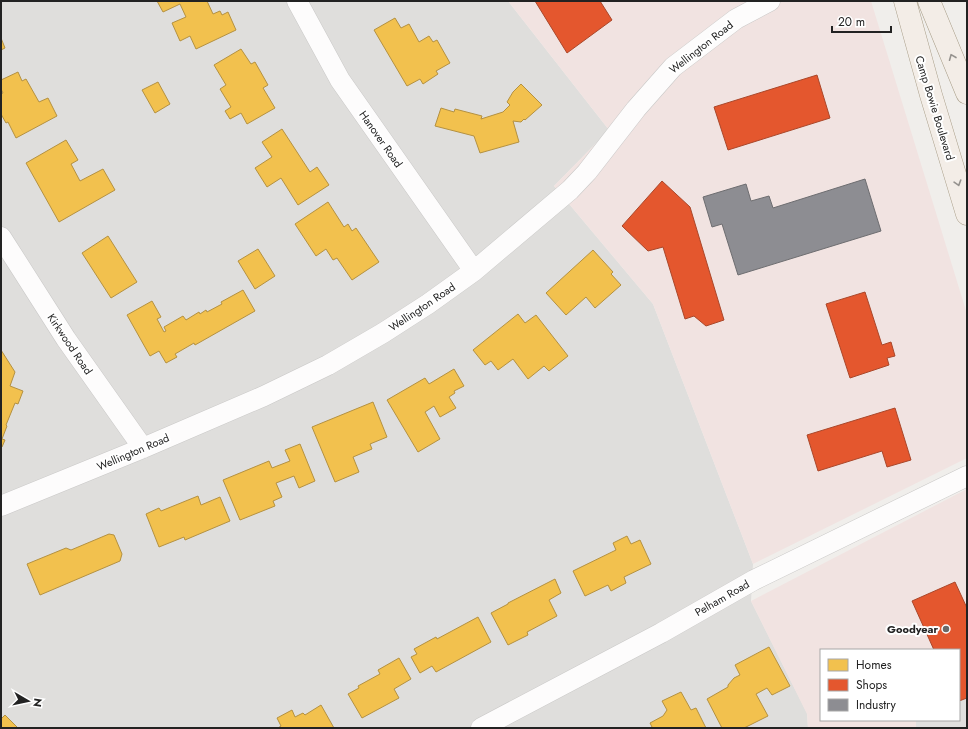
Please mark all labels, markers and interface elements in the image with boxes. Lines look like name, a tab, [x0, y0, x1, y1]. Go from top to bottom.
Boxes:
scale bar	[832, 8, 891, 34]
text: 20 m	[838, 13, 865, 31]
street label: Wellington Road	[666, 17, 736, 77]
street label: Camp Bowie Boulevard	[912, 54, 958, 162]
one-way arrow	[949, 54, 957, 62]
street label: Hanover Road	[356, 107, 406, 171]
one-way arrow	[953, 179, 962, 186]
street label: Wellington Road	[386, 279, 458, 335]
street label: Kirkwood Road	[44, 310, 96, 378]
street label: Wellington Road	[94, 430, 172, 474]
street label: Pelham Road	[692, 576, 752, 620]
place label: Goodyear	[887, 621, 938, 637]
marker: Goodyear	[941, 624, 951, 634]
legend	[820, 649, 960, 721]
text: Homes	[856, 656, 892, 674]
text: Shops	[856, 676, 887, 694]
north arrow	[8, 681, 48, 721]
text: Industry	[856, 696, 897, 714]
text: N	[29, 697, 46, 708]

